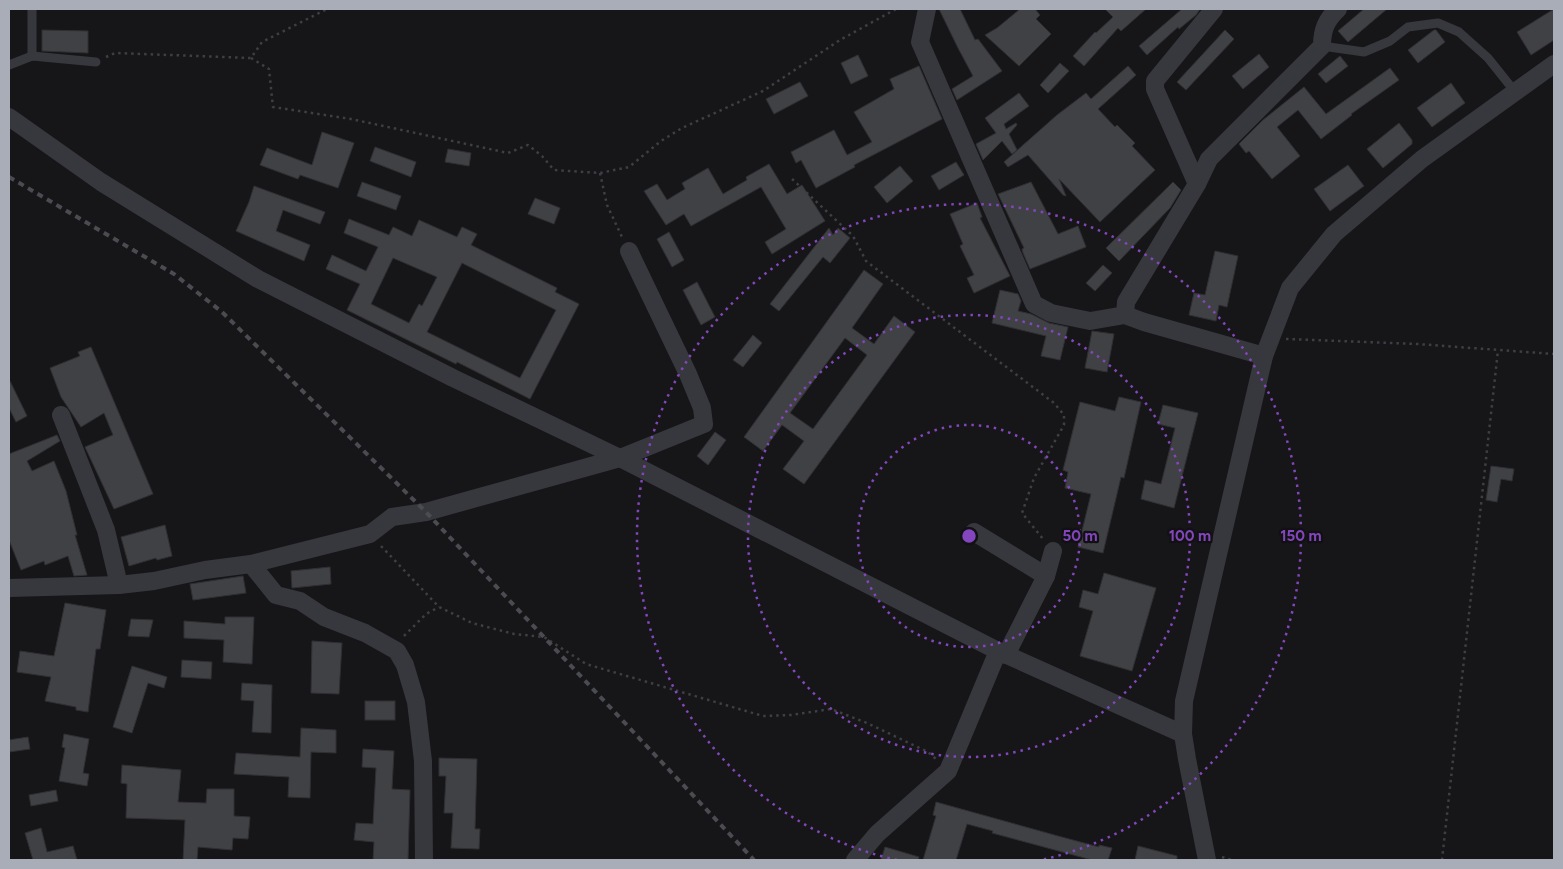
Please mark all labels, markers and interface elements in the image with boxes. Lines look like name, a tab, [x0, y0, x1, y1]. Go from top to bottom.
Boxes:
centre of rings	[960, 527, 978, 545]
text: 50 m	[1062, 527, 1098, 545]
text: 100 m	[1169, 527, 1211, 545]
text: 150 m	[1280, 527, 1322, 545]

